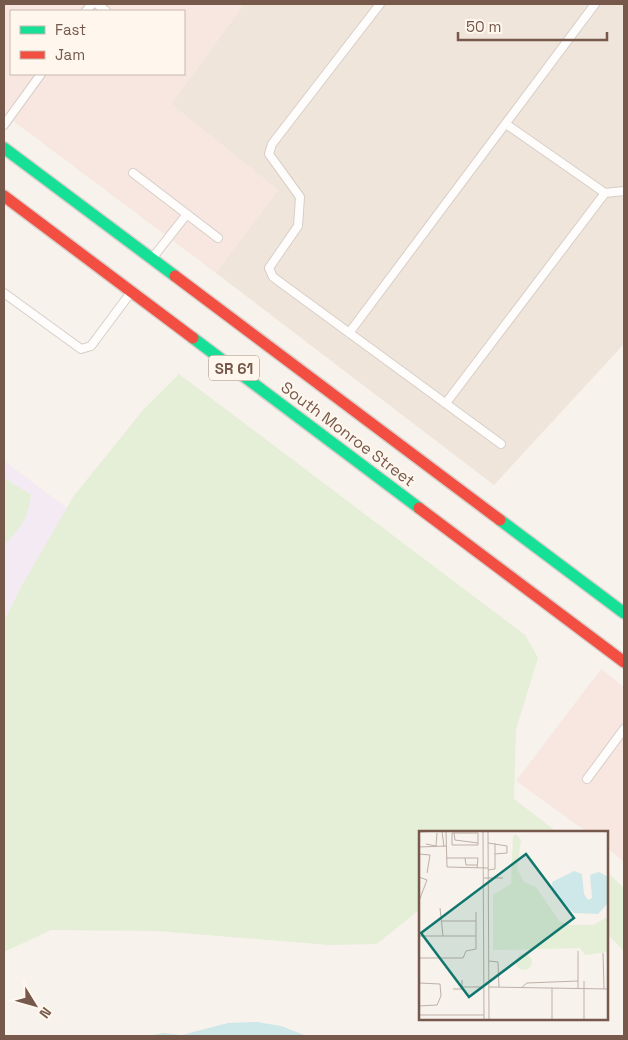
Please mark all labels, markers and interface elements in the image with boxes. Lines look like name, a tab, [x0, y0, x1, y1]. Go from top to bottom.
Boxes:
legend	[10, 10, 185, 75]
scale bar	[458, 10, 607, 42]
text: 50 m	[466, 17, 501, 36]
text: Fast	[55, 20, 86, 39]
text: Jam	[55, 45, 85, 64]
road number: SR 61	[209, 356, 259, 380]
street label: South Monroe Street	[277, 377, 419, 491]
inset map	[419, 831, 608, 1020]
north arrow	[10, 980, 60, 1030]
text: N	[35, 1004, 55, 1022]

